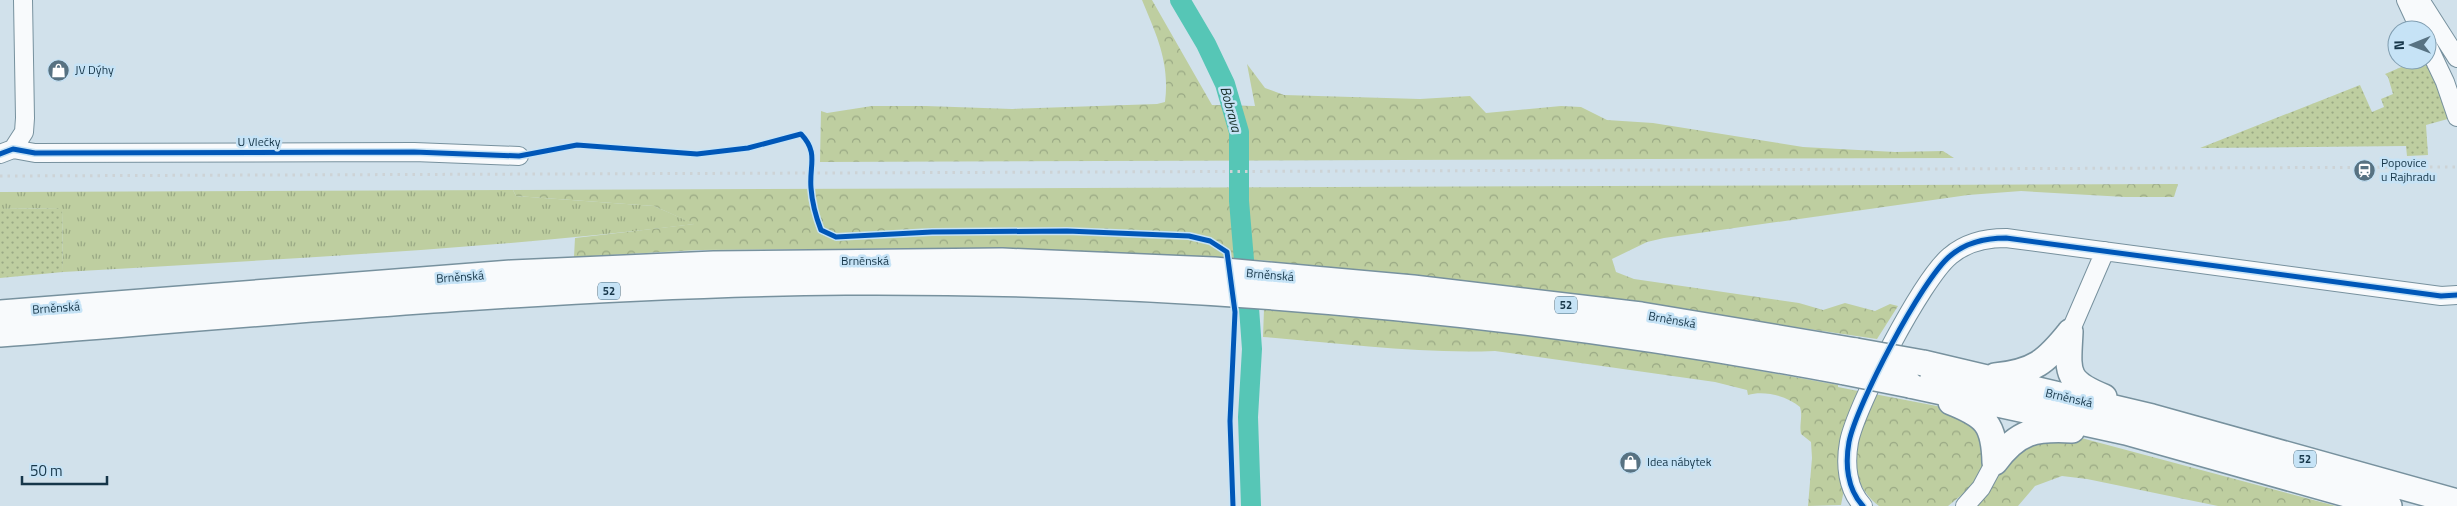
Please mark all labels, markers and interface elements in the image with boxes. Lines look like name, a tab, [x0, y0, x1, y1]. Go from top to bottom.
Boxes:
north arrow	[2387, 20, 2437, 70]
text: N	[2388, 40, 2409, 50]
shop icon: JV Dýhy	[47, 58, 71, 82]
place label: JV Dýhy	[75, 60, 114, 79]
water label: Bobrava	[1215, 84, 1248, 135]
street label: U Vlečky	[238, 132, 281, 151]
place label: Popovice u Rajhradu	[2381, 153, 2435, 186]
station icon: Popovice u Rajhradu	[2353, 158, 2377, 182]
street label: Brněnská	[841, 251, 889, 270]
street label: Brněnská	[1245, 263, 1295, 286]
street label: Brněnská	[435, 265, 484, 288]
road number: 52	[598, 282, 620, 300]
street label: Brněnská	[31, 296, 80, 319]
road number: 52	[1555, 296, 1577, 314]
street label: Brněnská	[1647, 306, 1697, 333]
street label: Brněnská	[2044, 383, 2095, 412]
shop icon: Idea nábytek	[1619, 450, 1643, 474]
road number: 52	[2294, 450, 2316, 468]
place label: Idea nábytek	[1647, 452, 1712, 471]
scale bar	[22, 454, 108, 486]
text: 50 m	[30, 459, 63, 482]

